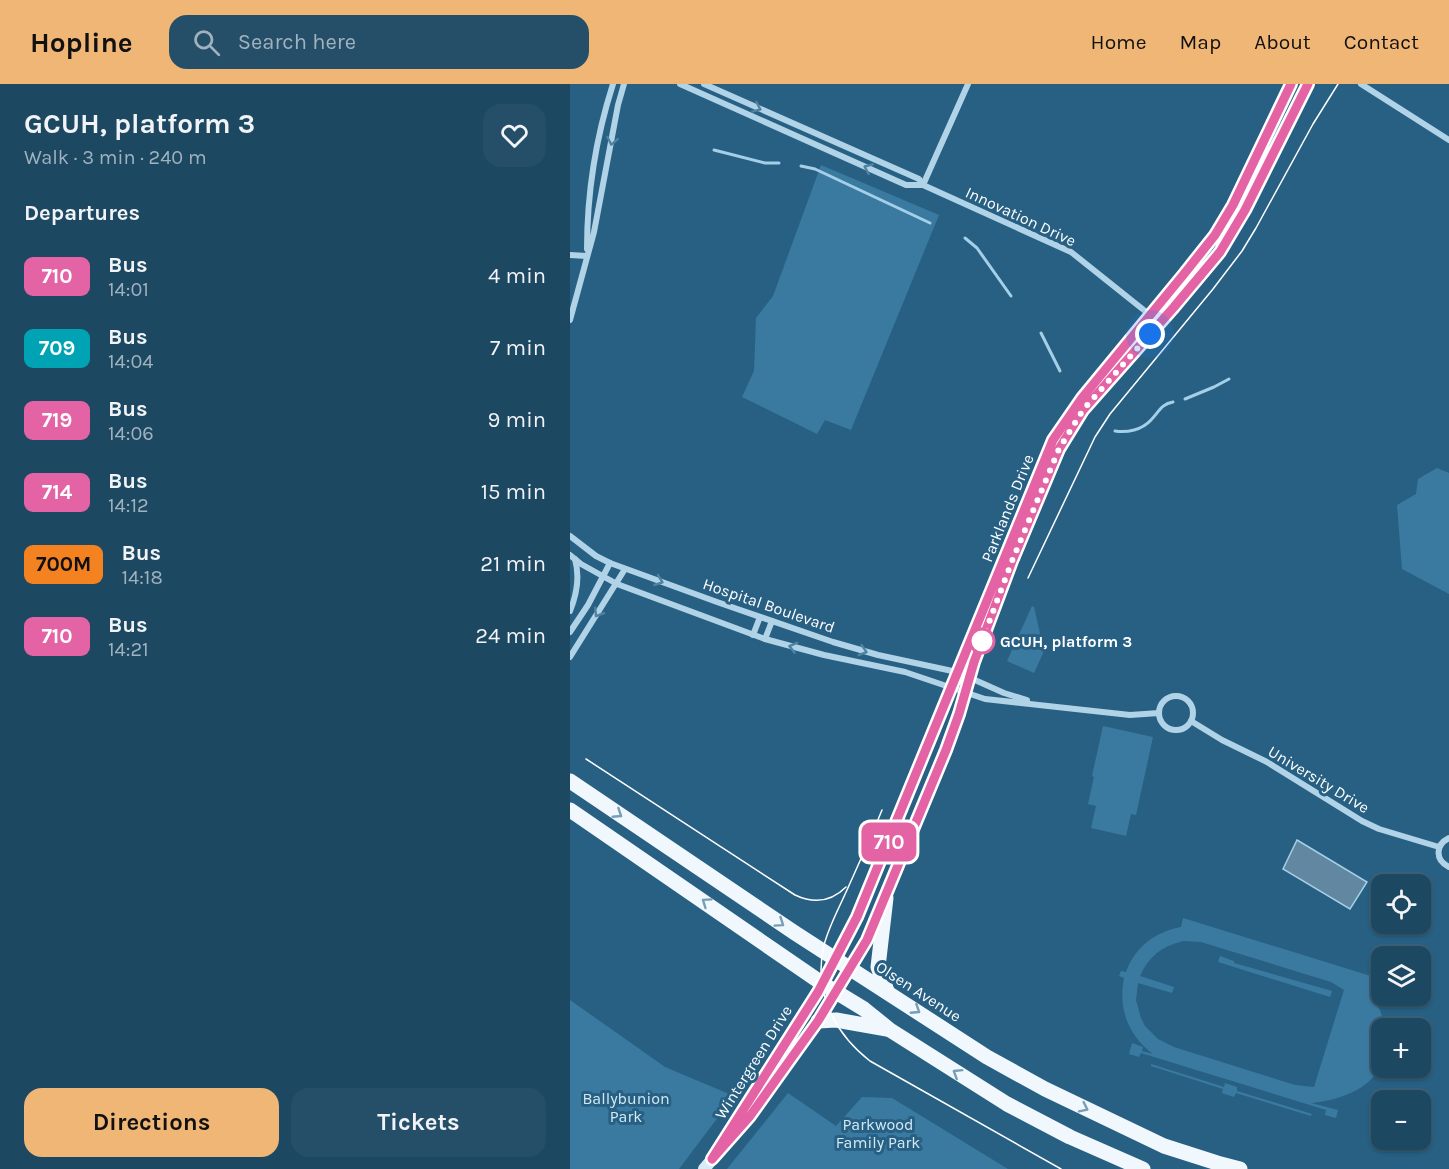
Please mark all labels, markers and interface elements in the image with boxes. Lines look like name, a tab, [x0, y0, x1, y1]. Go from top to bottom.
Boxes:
search box	[169, 15, 589, 69]
text: Hopline	[30, 26, 133, 59]
icon: search	[190, 26, 223, 59]
text: Search here	[238, 29, 356, 55]
text: Home	[1091, 30, 1147, 54]
text: Map	[1180, 30, 1221, 54]
text: About	[1254, 30, 1311, 54]
text: Contact	[1344, 30, 1419, 54]
one-way arrow	[751, 100, 762, 112]
button: heart	[483, 104, 546, 167]
text: GCUH, platform 3	[24, 107, 255, 140]
one-way arrow	[606, 136, 619, 146]
text: Walk · 3 min · 240 m	[24, 146, 207, 169]
one-way arrow	[863, 164, 874, 176]
street label: Innovation Drive	[963, 183, 1079, 250]
text: Departures	[24, 200, 140, 226]
text: Bus	[108, 252, 148, 278]
text: 4 min	[488, 263, 546, 289]
text: 710	[41, 264, 73, 288]
text: 14:01	[108, 278, 149, 301]
your location	[1135, 319, 1165, 349]
text: Bus	[108, 324, 148, 350]
text: 7 min	[490, 335, 546, 361]
text: 709	[39, 336, 75, 360]
text: 14:04	[108, 350, 153, 373]
text: Bus	[108, 396, 148, 422]
text: 9 min	[488, 407, 546, 433]
text: 719	[42, 408, 72, 432]
text: 14:06	[108, 422, 154, 445]
street label: Parklands Drive	[977, 452, 1038, 565]
text: Bus	[108, 468, 148, 494]
text: 15 min	[481, 479, 546, 505]
text: 714	[42, 480, 72, 504]
text: 14:12	[108, 494, 149, 517]
text: Bus	[121, 540, 161, 566]
text: 21 min	[480, 551, 546, 577]
text: 700M	[36, 552, 91, 576]
text: 14:18	[121, 566, 163, 589]
one-way arrow	[652, 574, 663, 586]
street label: Hospital Boulevard	[700, 574, 837, 637]
one-way arrow	[594, 606, 605, 617]
text: Bus	[108, 612, 148, 638]
text: 24 min	[475, 623, 546, 649]
text: 710	[41, 624, 73, 648]
marker: GCUH, platform 3	[969, 628, 995, 654]
place label: GCUH, platform 3	[1000, 632, 1132, 651]
text: 14:21	[108, 638, 149, 661]
one-way arrow	[788, 641, 798, 654]
one-way arrow	[857, 644, 868, 656]
street label: University Drive	[1265, 742, 1373, 817]
one-way arrow	[612, 806, 622, 818]
line badge: 710	[854, 822, 924, 861]
text: 710	[873, 830, 905, 854]
map controls	[1371, 874, 1431, 1150]
button: locate	[1371, 874, 1431, 934]
one-way arrow	[701, 899, 712, 910]
one-way arrow	[773, 916, 784, 927]
button: layers	[1371, 946, 1431, 1006]
street label: Olsen Avenue	[873, 957, 965, 1026]
street label: Wintergreen Drive	[711, 1002, 796, 1123]
one-way arrow	[910, 1003, 920, 1015]
button: +	[1371, 1018, 1431, 1078]
one-way arrow	[953, 1069, 964, 1080]
button: Directions	[24, 1088, 279, 1157]
button: Tickets	[291, 1088, 546, 1157]
park label: Ballybunion Park	[582, 1089, 670, 1126]
button: −	[1371, 1090, 1431, 1150]
one-way arrow	[1078, 1101, 1089, 1113]
park label: Parkwood Family Park	[836, 1115, 920, 1152]

